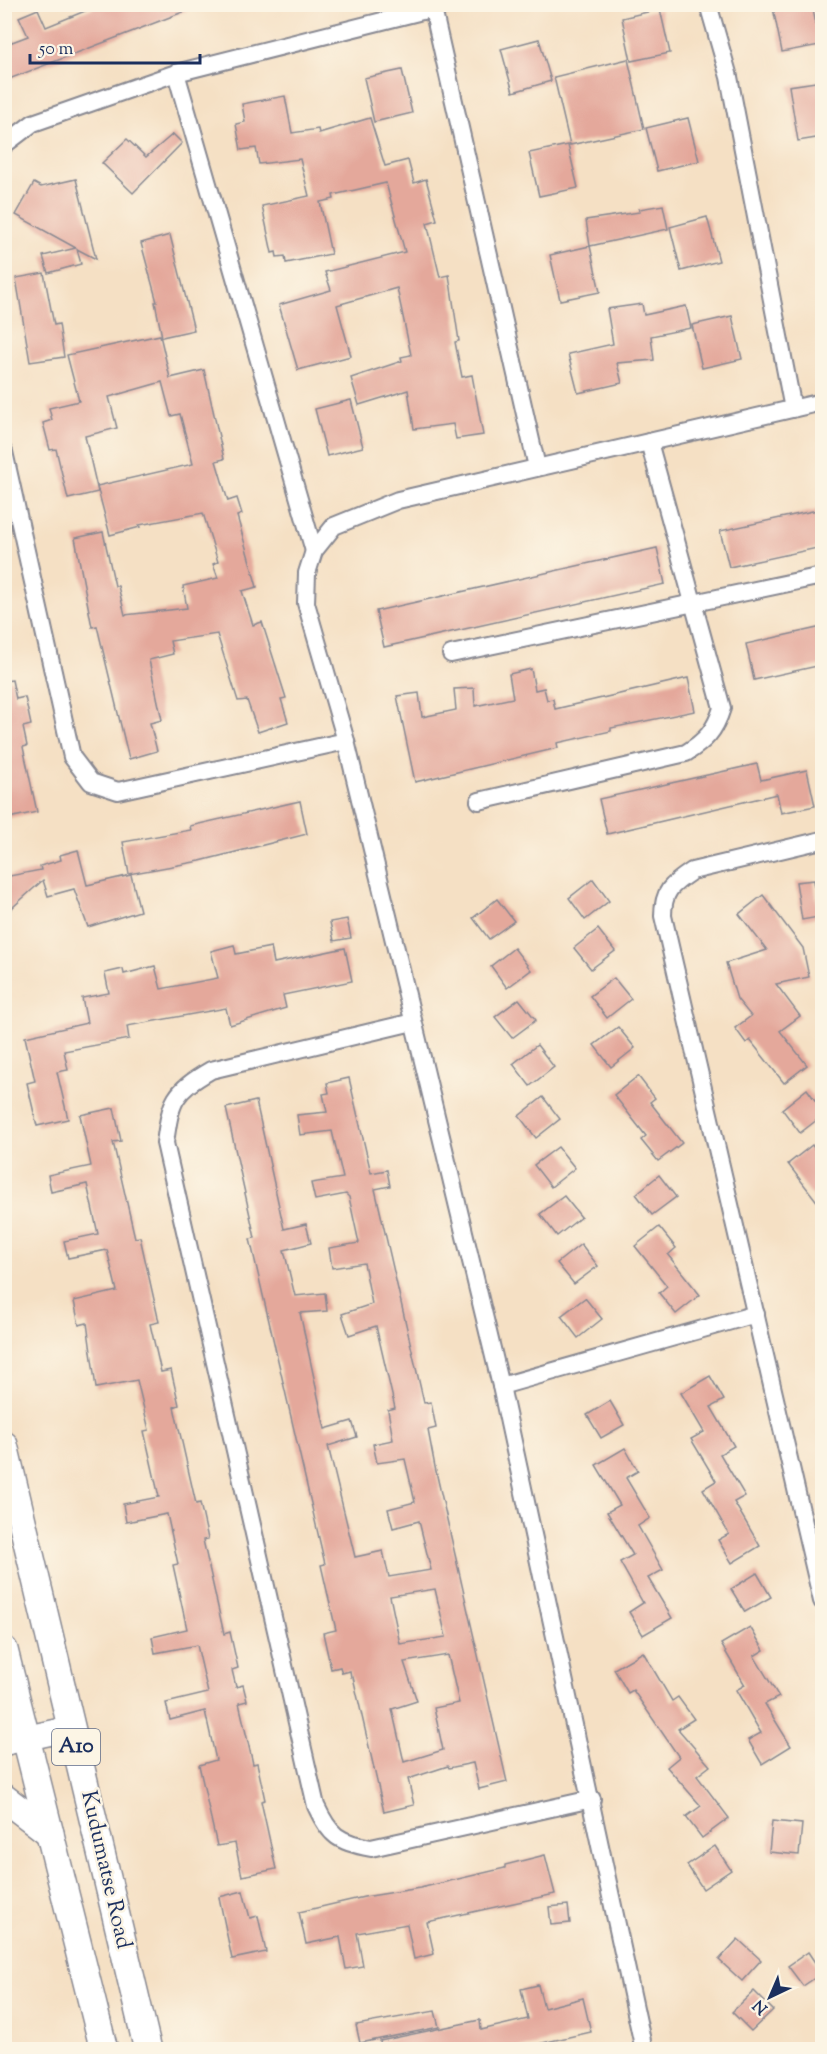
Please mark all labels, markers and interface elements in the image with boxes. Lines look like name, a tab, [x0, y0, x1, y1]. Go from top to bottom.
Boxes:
scale bar	[30, 27, 200, 65]
text: 50 m	[38, 37, 74, 63]
road number: A10	[52, 1729, 100, 1765]
street label: Kudumatse Road	[71, 1788, 139, 1952]
north arrow	[740, 1967, 800, 2027]
text: N	[749, 1993, 774, 2019]

